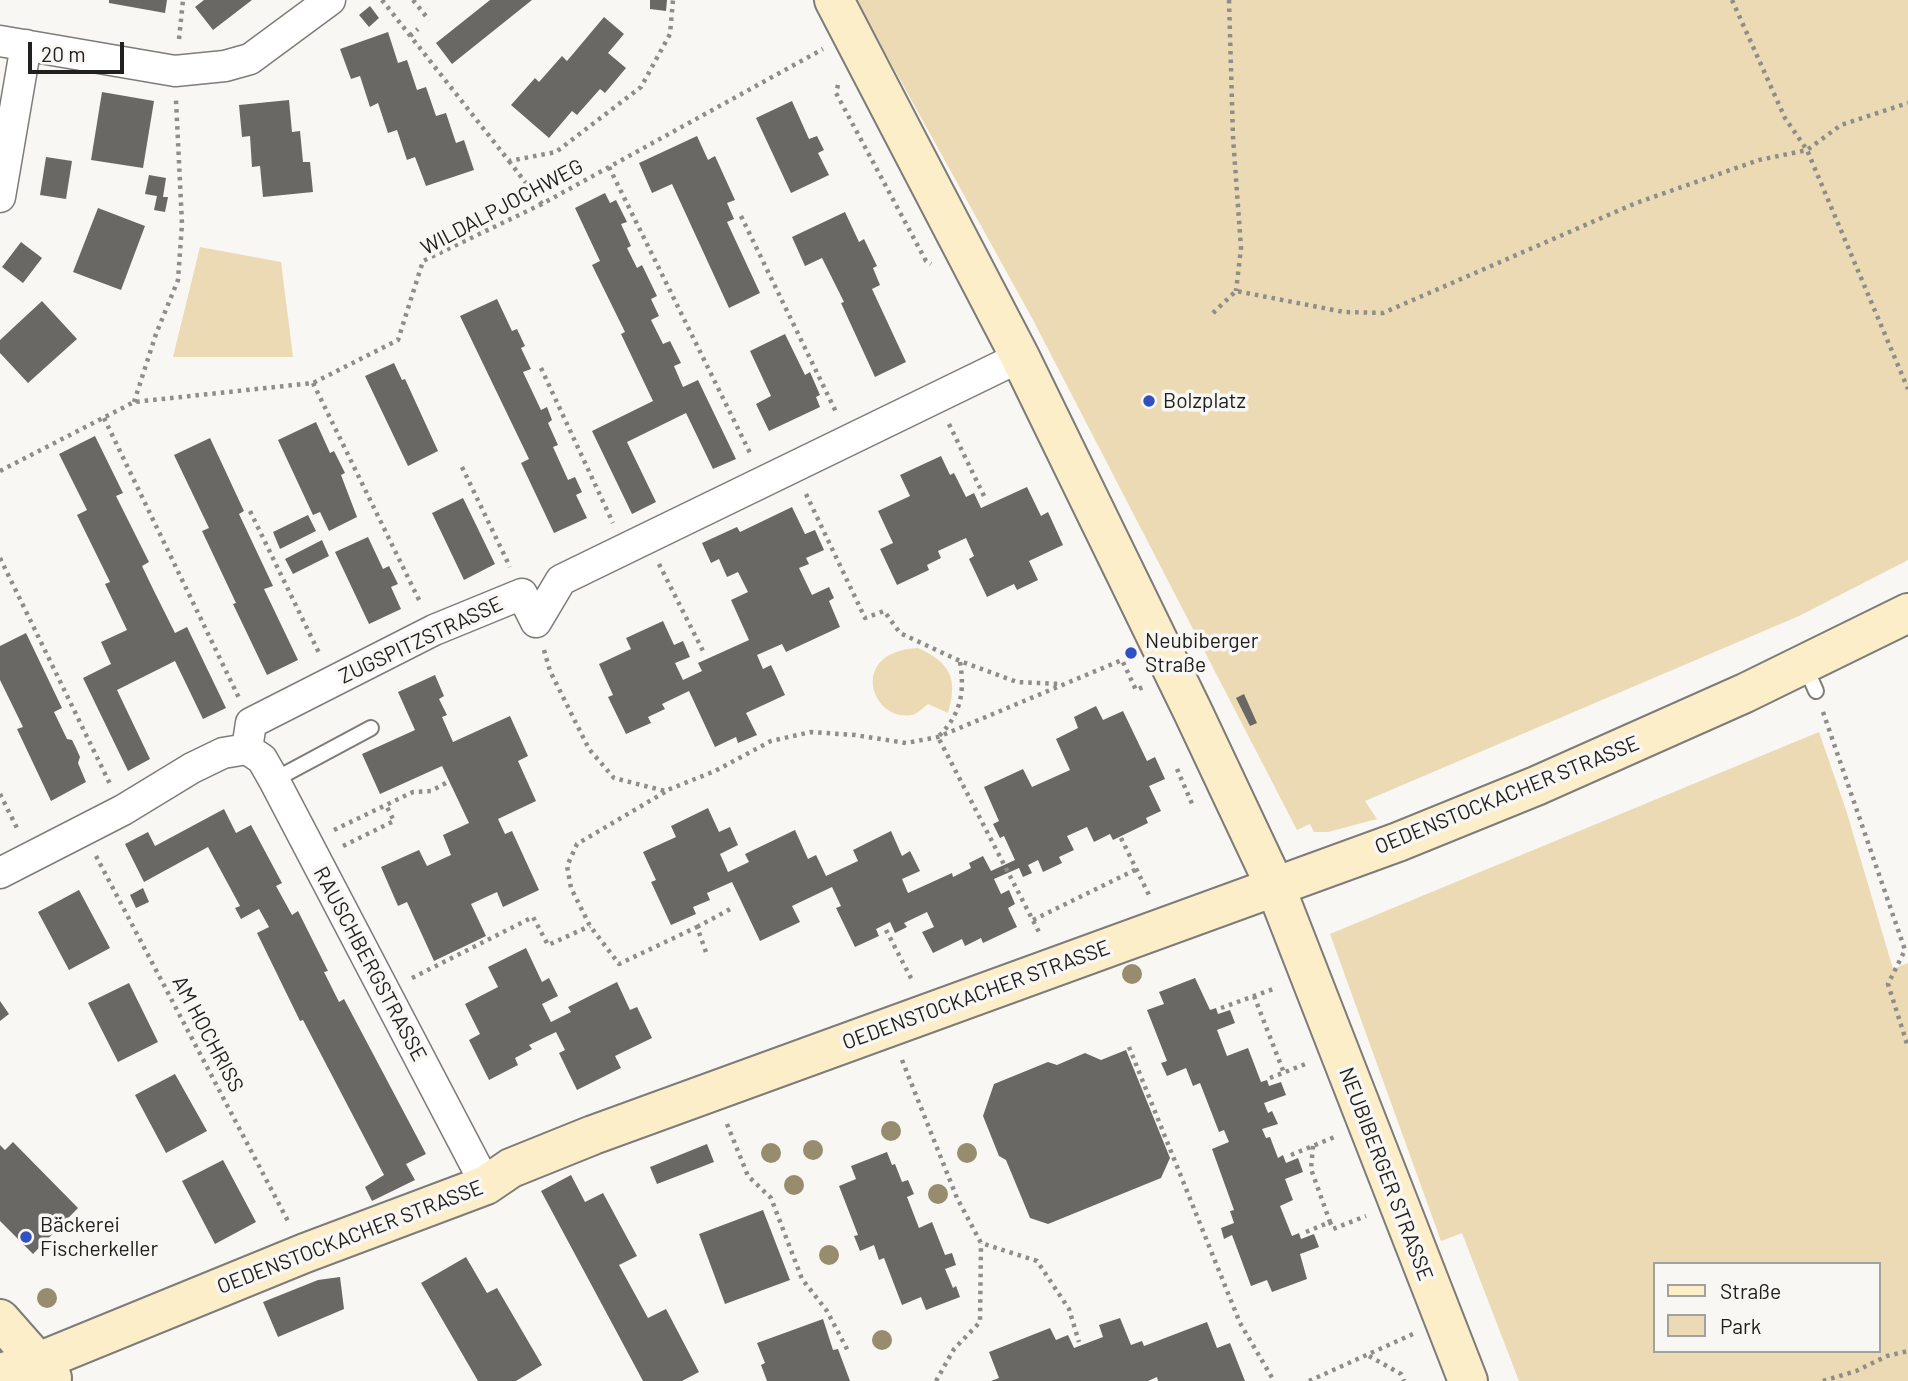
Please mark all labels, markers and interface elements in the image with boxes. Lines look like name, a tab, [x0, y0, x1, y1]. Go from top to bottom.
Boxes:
scale bar	[32, 28, 128, 72]
text: 20 m	[41, 41, 86, 66]
street label: WILDALPJOCHWEG	[417, 154, 587, 260]
place label: Bolzplatz	[1163, 388, 1246, 414]
marker: Bolzplatz	[1141, 393, 1157, 409]
street label: ZUGSPITZSTRASSE	[335, 591, 507, 689]
place label: Neubiberger Straße	[1145, 628, 1258, 678]
marker: Neubiberger Straße	[1123, 645, 1139, 661]
street label: OEDENSTOCKACHER STRASSE	[1371, 730, 1643, 860]
street label: RAUSCHBERGSTRASSE	[308, 862, 432, 1066]
street label: OEDENSTOCKACHER STRASSE	[839, 935, 1113, 1055]
street label: AM HOCHRISS	[167, 972, 249, 1096]
street label: NEUBIBERGER STRASSE	[1334, 1064, 1438, 1284]
street label: OEDENSTOCKACHER STRASSE	[213, 1175, 487, 1299]
place label: Bäckerei Fischerkeller	[40, 1212, 158, 1262]
marker: Bäckerei Fischerkeller	[18, 1229, 34, 1245]
legend	[1652, 1262, 1880, 1353]
text: Straße	[1720, 1278, 1781, 1303]
text: Park	[1720, 1313, 1761, 1338]

